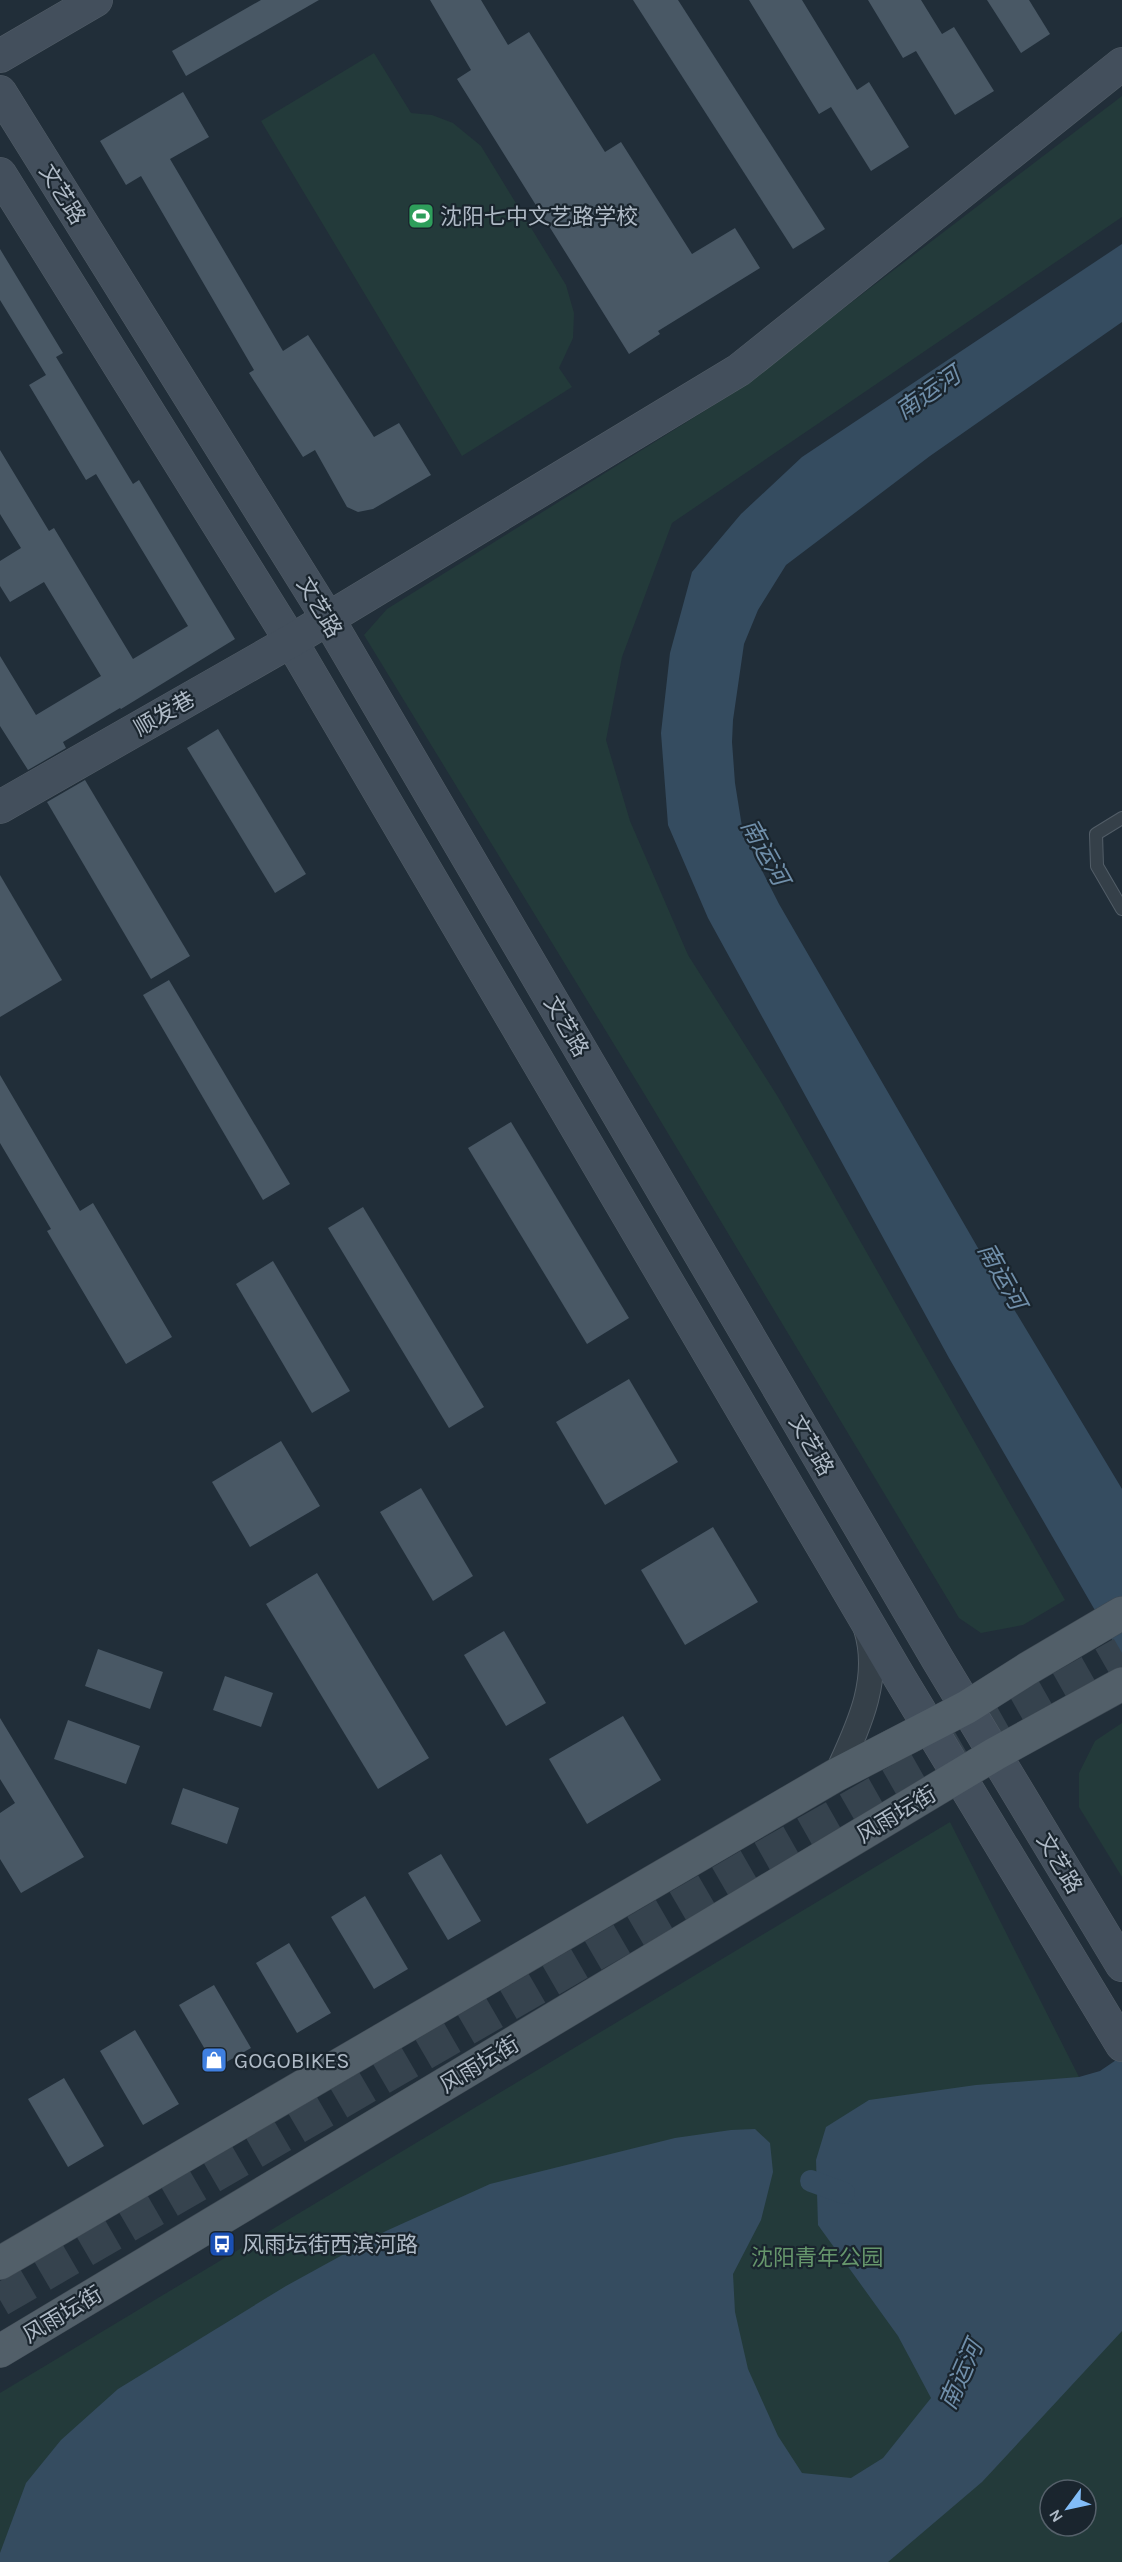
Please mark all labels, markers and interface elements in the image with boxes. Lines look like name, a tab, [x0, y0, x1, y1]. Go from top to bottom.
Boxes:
street label: 文艺路	[34, 160, 91, 229]
sports icon: 沈阳七中文艺路学校	[406, 201, 436, 231]
place label: 沈阳七中文艺路学校	[440, 204, 638, 230]
water label: 南运河	[890, 359, 969, 425]
street label: 文艺路	[291, 573, 347, 643]
street label: 顺发巷	[129, 686, 200, 742]
water label: 南运河	[735, 814, 797, 894]
street label: 文艺路	[538, 991, 594, 1062]
water label: 南运河	[972, 1238, 1034, 1318]
street label: 文艺路	[783, 1410, 839, 1481]
street label: 风雨坛街	[852, 1781, 941, 1849]
street label: 文艺路	[1031, 1829, 1087, 1899]
street label: 风雨坛街	[435, 2031, 524, 2099]
shop icon: GOGOBIKES	[199, 2045, 229, 2075]
place label: GOGOBIKES	[234, 2048, 350, 2074]
bus stop icon: 风雨坛街西滨河路	[207, 2229, 237, 2259]
place label: 风雨坛街西滨河路	[242, 2232, 418, 2258]
park label: 沈阳青年公园	[751, 2245, 883, 2271]
street label: 风雨坛街	[18, 2281, 107, 2349]
water label: 南运河	[934, 2333, 990, 2414]
north arrow	[1038, 2478, 1098, 2538]
text: N	[1045, 2506, 1067, 2526]

